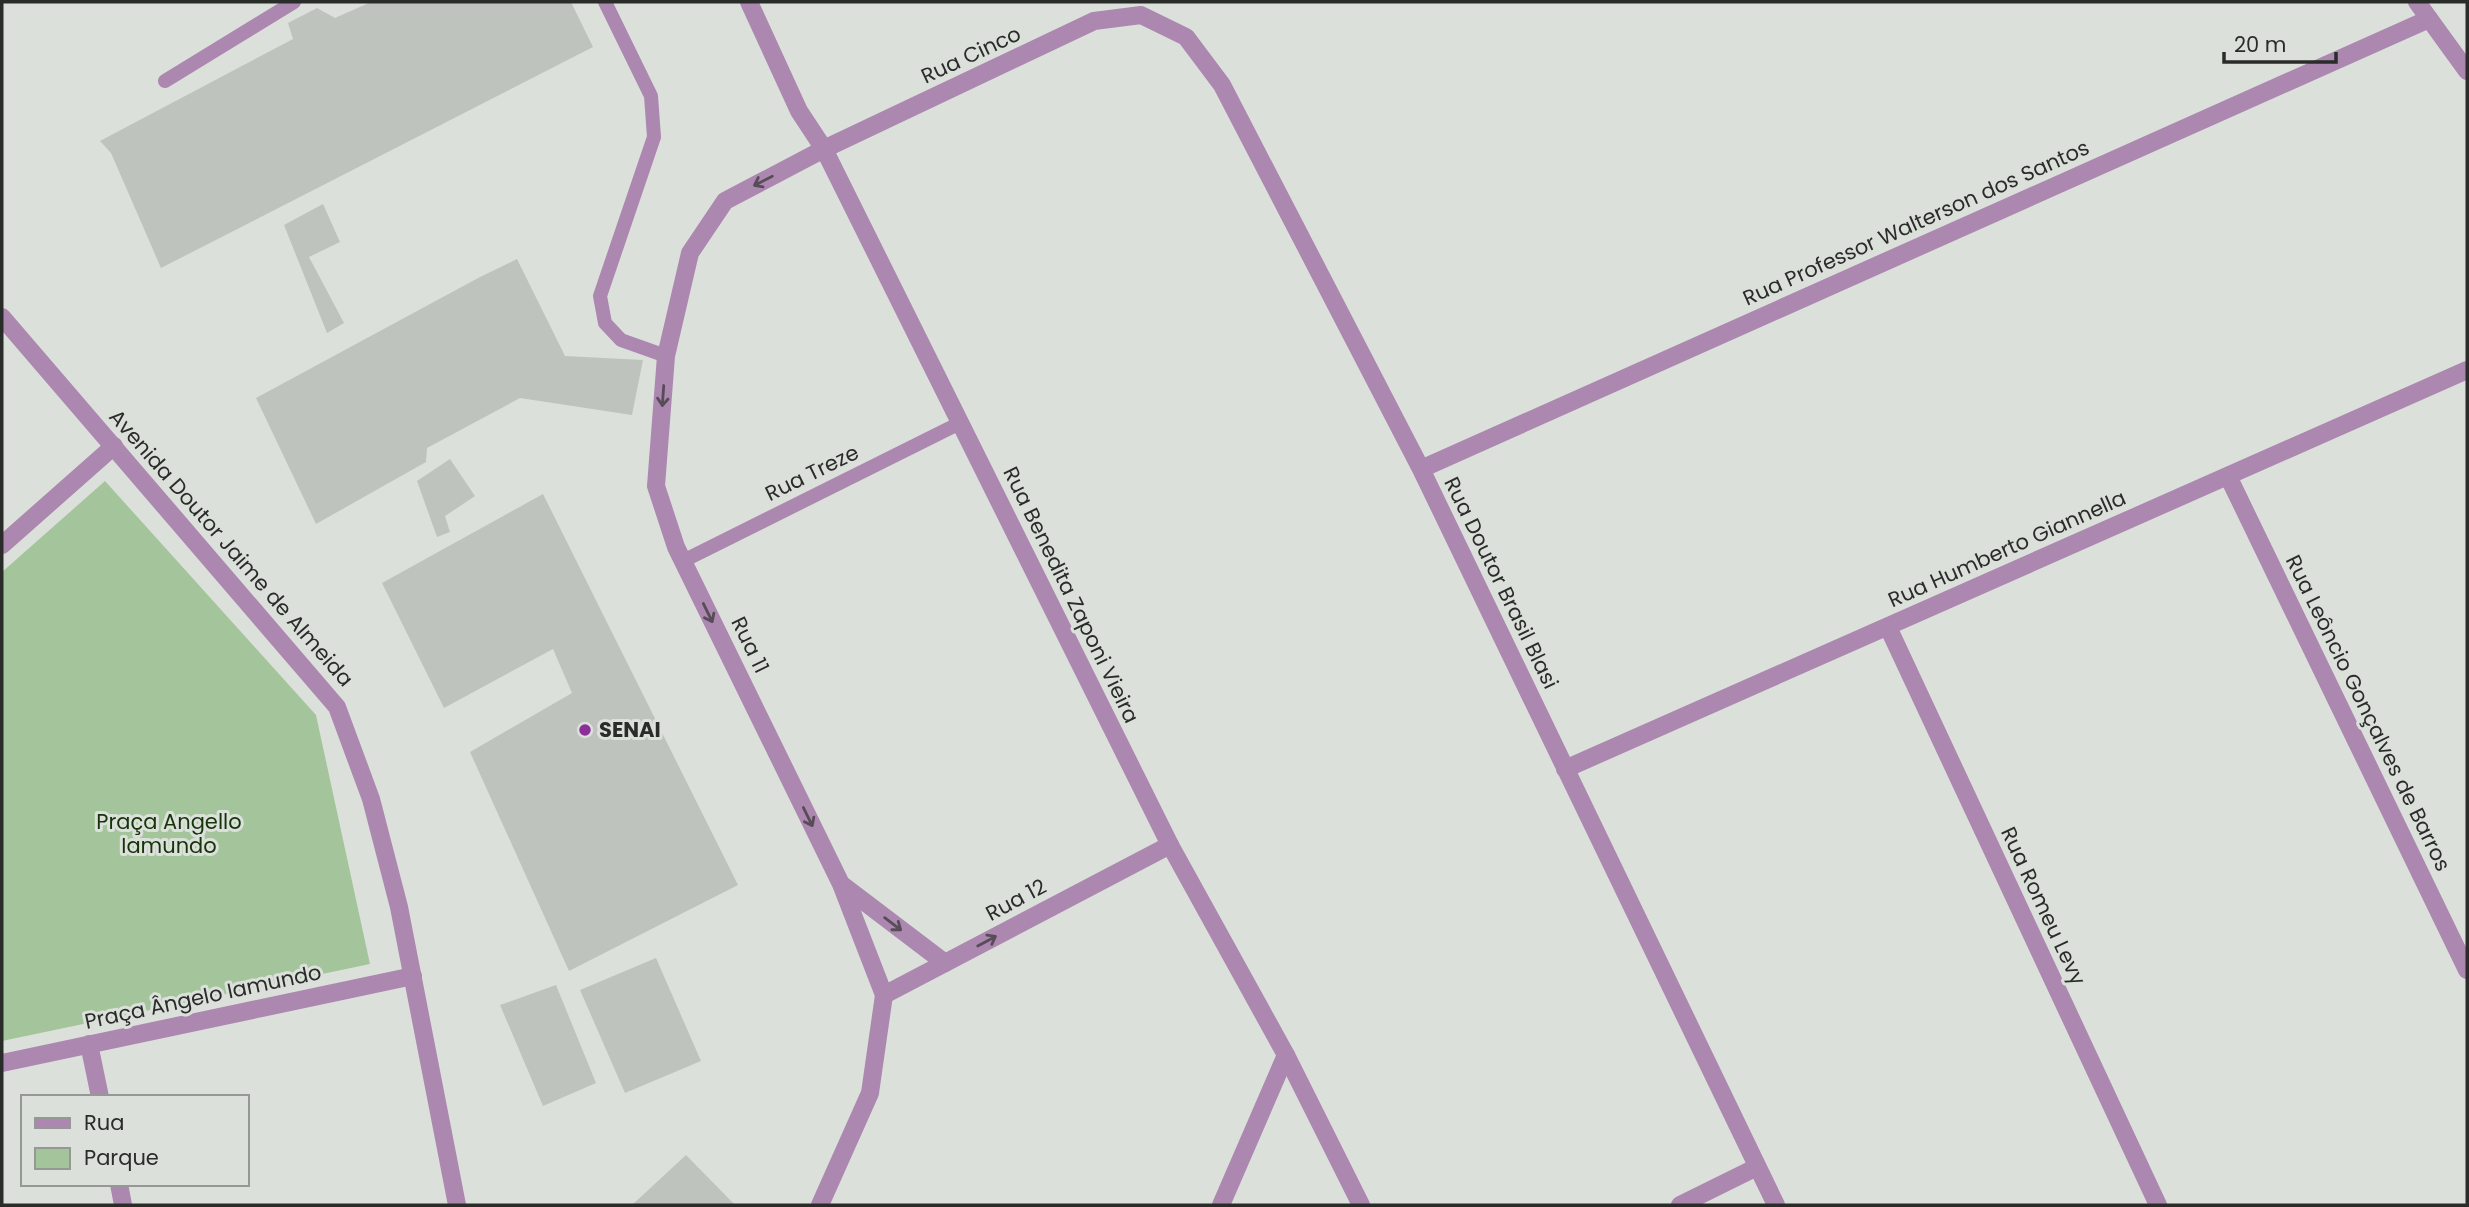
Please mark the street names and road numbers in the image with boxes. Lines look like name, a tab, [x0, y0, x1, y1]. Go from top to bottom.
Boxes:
street label: Rua Cinco	[916, 19, 1025, 90]
street label: Rua Professor Walterson dos Santos	[1738, 133, 2094, 312]
street label: Avenida Doutor Jaime de Almeida	[103, 403, 360, 693]
street label: Rua Treze	[760, 437, 863, 508]
street label: Rua Benedita Zaponi Vieira	[997, 462, 1146, 728]
street label: Rua Doutor Brasil Blasi	[1437, 472, 1565, 694]
street label: Rua Humberto Giannella	[1883, 483, 2130, 614]
street label: Rua Leôncio Gonçalves de Barros	[2279, 550, 2458, 876]
street label: Rua 11	[724, 612, 777, 678]
street label: Rua Romeu Levy	[1994, 822, 2093, 990]
street label: Rua 12	[980, 872, 1051, 928]
street label: Praça Ângelo Iamundo	[82, 957, 324, 1036]

